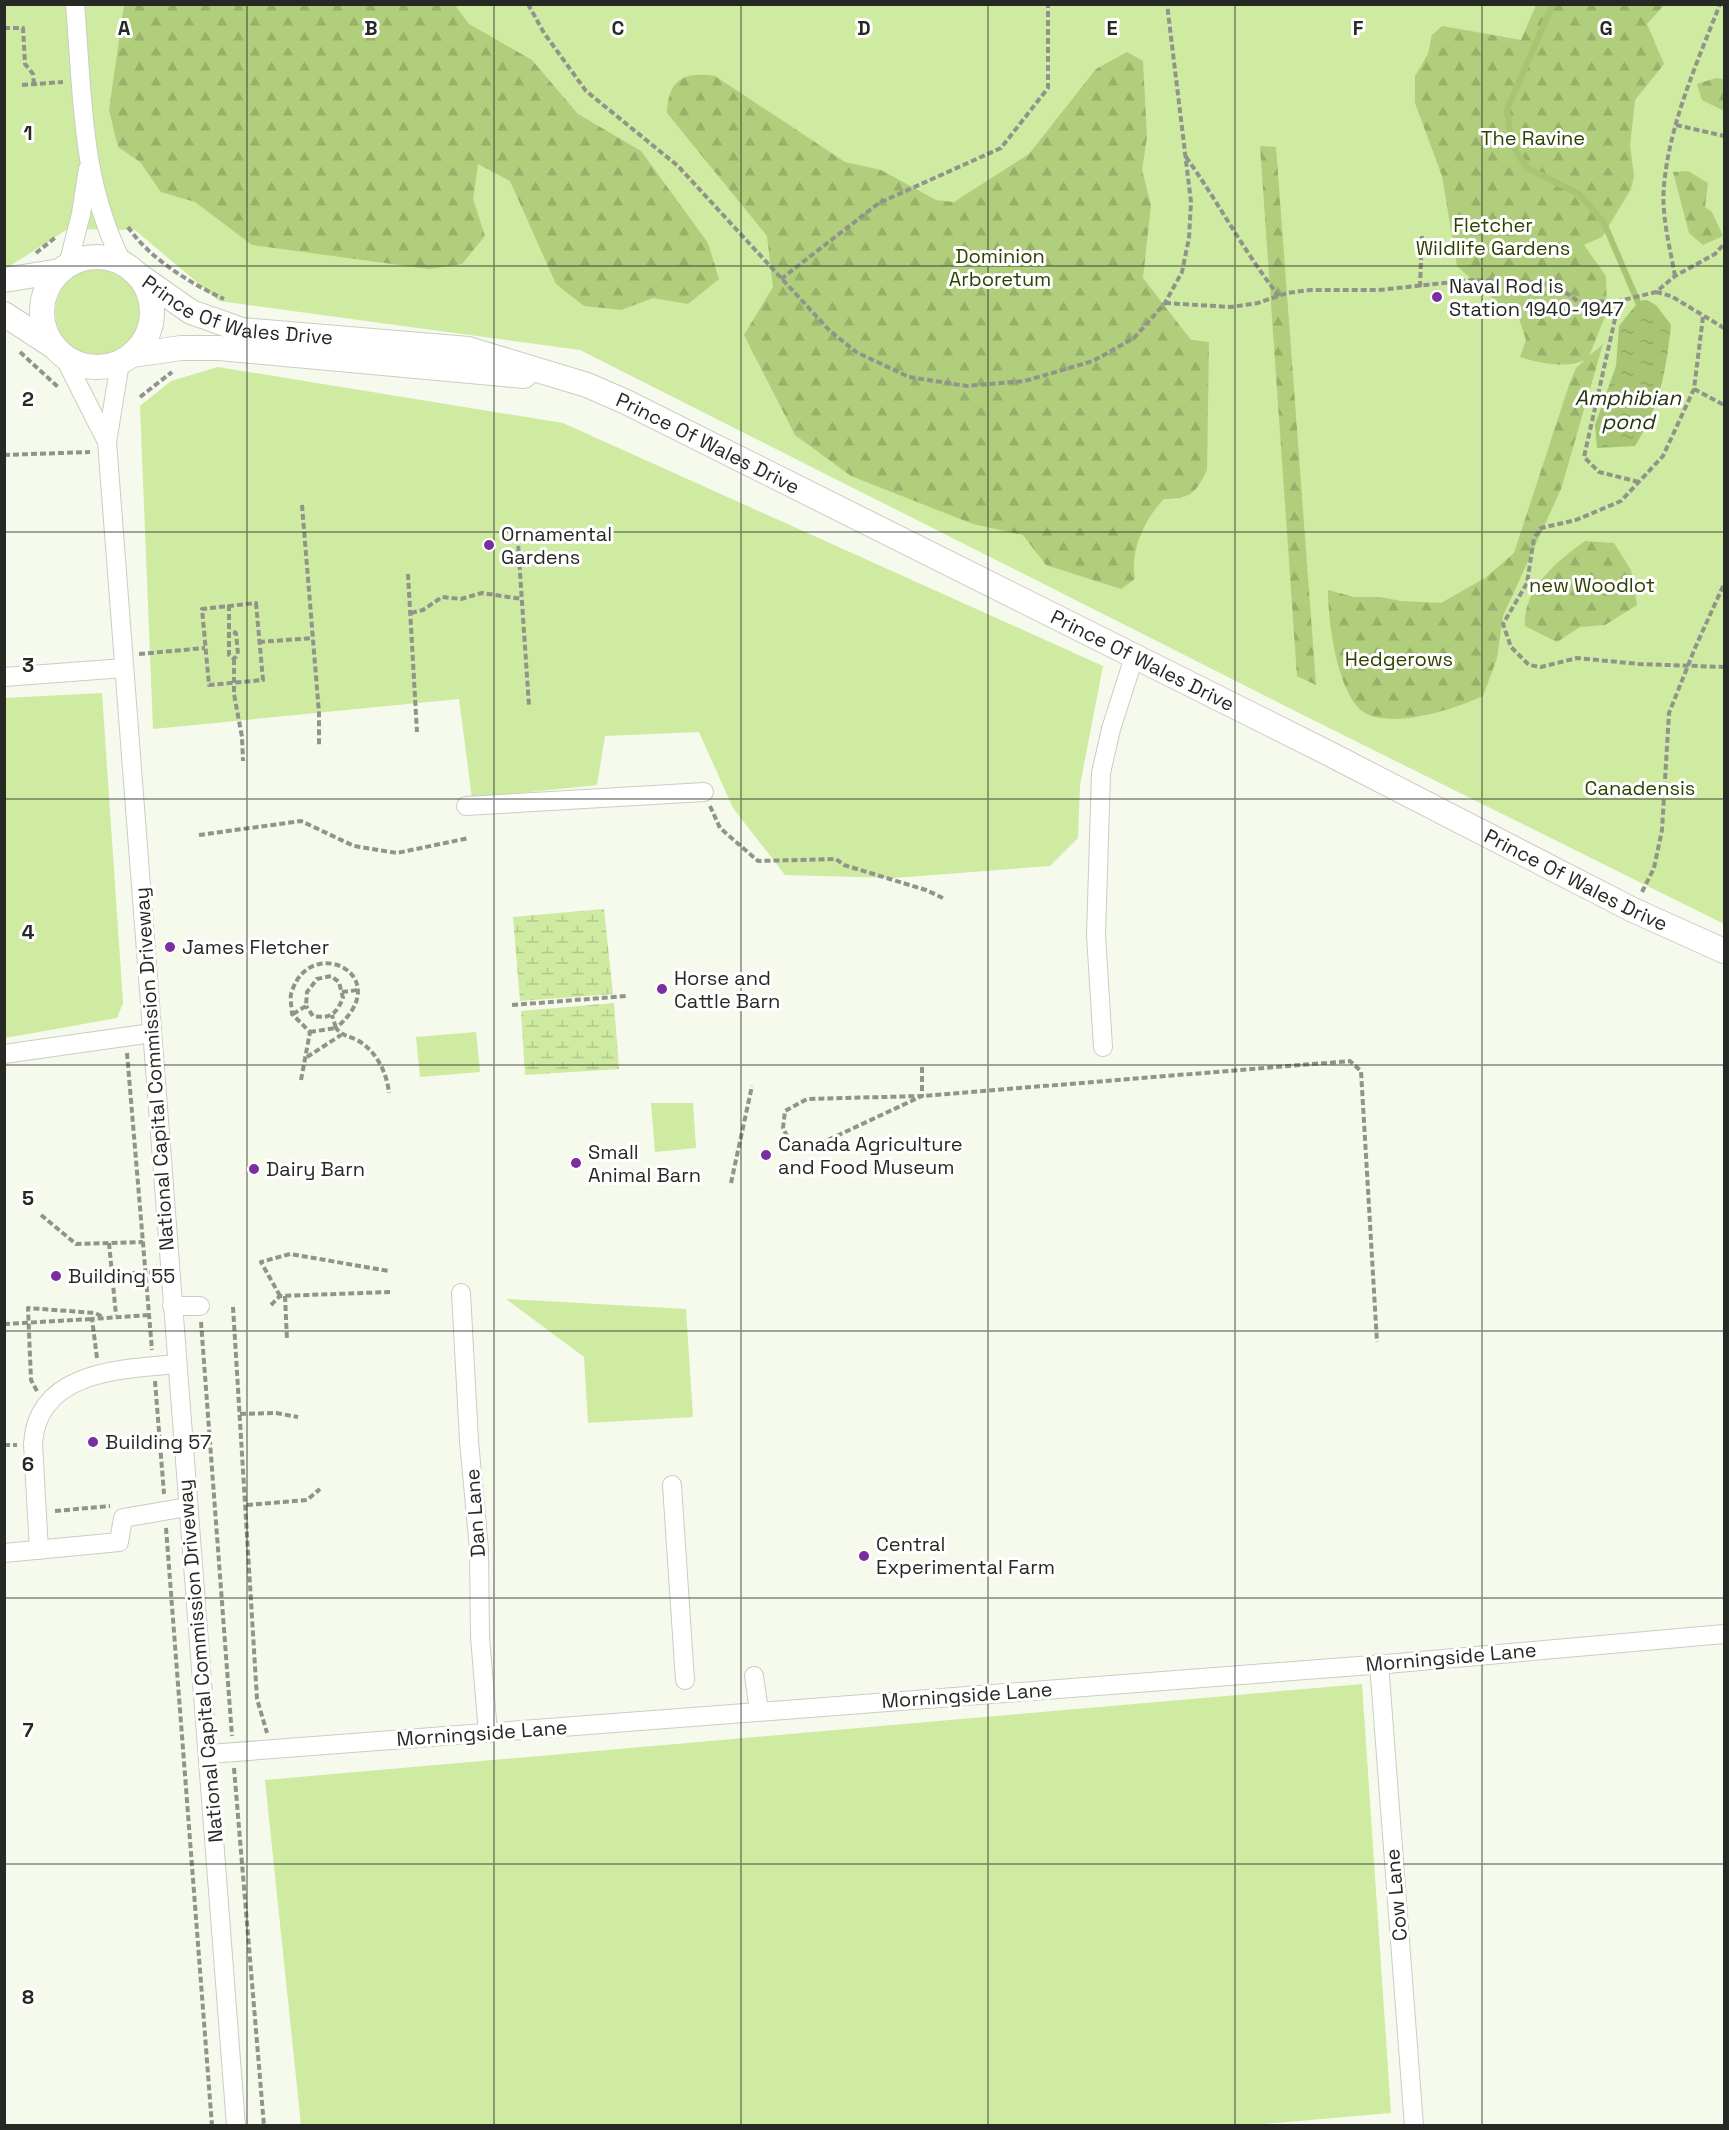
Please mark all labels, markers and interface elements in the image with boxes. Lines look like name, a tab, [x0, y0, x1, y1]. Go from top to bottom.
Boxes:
text: A	[118, 15, 131, 41]
text: B	[364, 15, 378, 41]
text: C	[612, 15, 625, 41]
text: D	[857, 15, 871, 41]
text: E	[1106, 15, 1118, 41]
text: F	[1353, 15, 1364, 41]
text: G	[1599, 15, 1613, 41]
text: 1	[23, 120, 33, 146]
park label: The Ravine	[1481, 125, 1585, 151]
park label: Fletcher Wildlife Gardens	[1416, 212, 1570, 261]
park label: Dominion Arboretum	[949, 243, 1051, 292]
street label: Prince Of Wales Drive	[137, 269, 334, 351]
place label: Naval Rod is Station 1940-1947	[1449, 273, 1624, 322]
marker: Naval Rod is Station 1940-1947	[1430, 290, 1444, 304]
water label: Amphibian pond	[1575, 384, 1682, 435]
text: 2	[22, 386, 34, 412]
street label: Prince Of Wales Drive	[612, 386, 804, 500]
place label: Ornamental Gardens	[501, 521, 612, 570]
marker: Ornamental Gardens	[482, 538, 496, 552]
park label: new Woodlot	[1529, 572, 1655, 598]
street label: Prince Of Wales Drive	[1046, 603, 1239, 717]
park label: Hedgerows	[1345, 646, 1453, 672]
text: 3	[22, 652, 34, 678]
park label: Canadensis	[1585, 775, 1695, 801]
street label: Prince Of Wales Drive	[1480, 823, 1672, 937]
street label: National Capital Commission Driveway	[128, 886, 180, 1252]
text: 4	[22, 919, 35, 945]
place label: James Fletcher	[182, 934, 329, 960]
marker: James Fletcher	[163, 940, 177, 954]
place label: Horse and Cattle Barn	[674, 965, 780, 1014]
marker: Horse and Cattle Barn	[655, 982, 669, 996]
place label: Canada Agriculture and Food Museum	[778, 1131, 963, 1180]
place label: Small Animal Barn	[588, 1139, 701, 1188]
marker: Canada Agriculture and Food Museum	[759, 1148, 773, 1162]
place label: Dairy Barn	[266, 1156, 365, 1182]
marker: Small Animal Barn	[569, 1156, 583, 1170]
marker: Dairy Barn	[247, 1162, 261, 1176]
text: 5	[22, 1185, 34, 1211]
place label: Building 55	[68, 1263, 175, 1289]
marker: Building 55	[49, 1269, 63, 1283]
place label: Building 57	[105, 1429, 211, 1455]
marker: Building 57	[86, 1435, 100, 1449]
text: 6	[22, 1451, 34, 1477]
street label: Dan Lane	[459, 1468, 491, 1558]
street label: National Capital Commission Driveway	[171, 1478, 229, 1844]
place label: Central Experimental Farm	[876, 1531, 1055, 1580]
marker: Central Experimental Farm	[857, 1549, 871, 1563]
street label: Morningside Lane	[1365, 1637, 1537, 1677]
street label: Morningside Lane	[881, 1676, 1053, 1714]
street label: Morningside Lane	[396, 1714, 568, 1752]
text: 7	[22, 1717, 34, 1743]
street label: Cow Lane	[1379, 1848, 1413, 1942]
text: 8	[22, 1984, 34, 2010]

